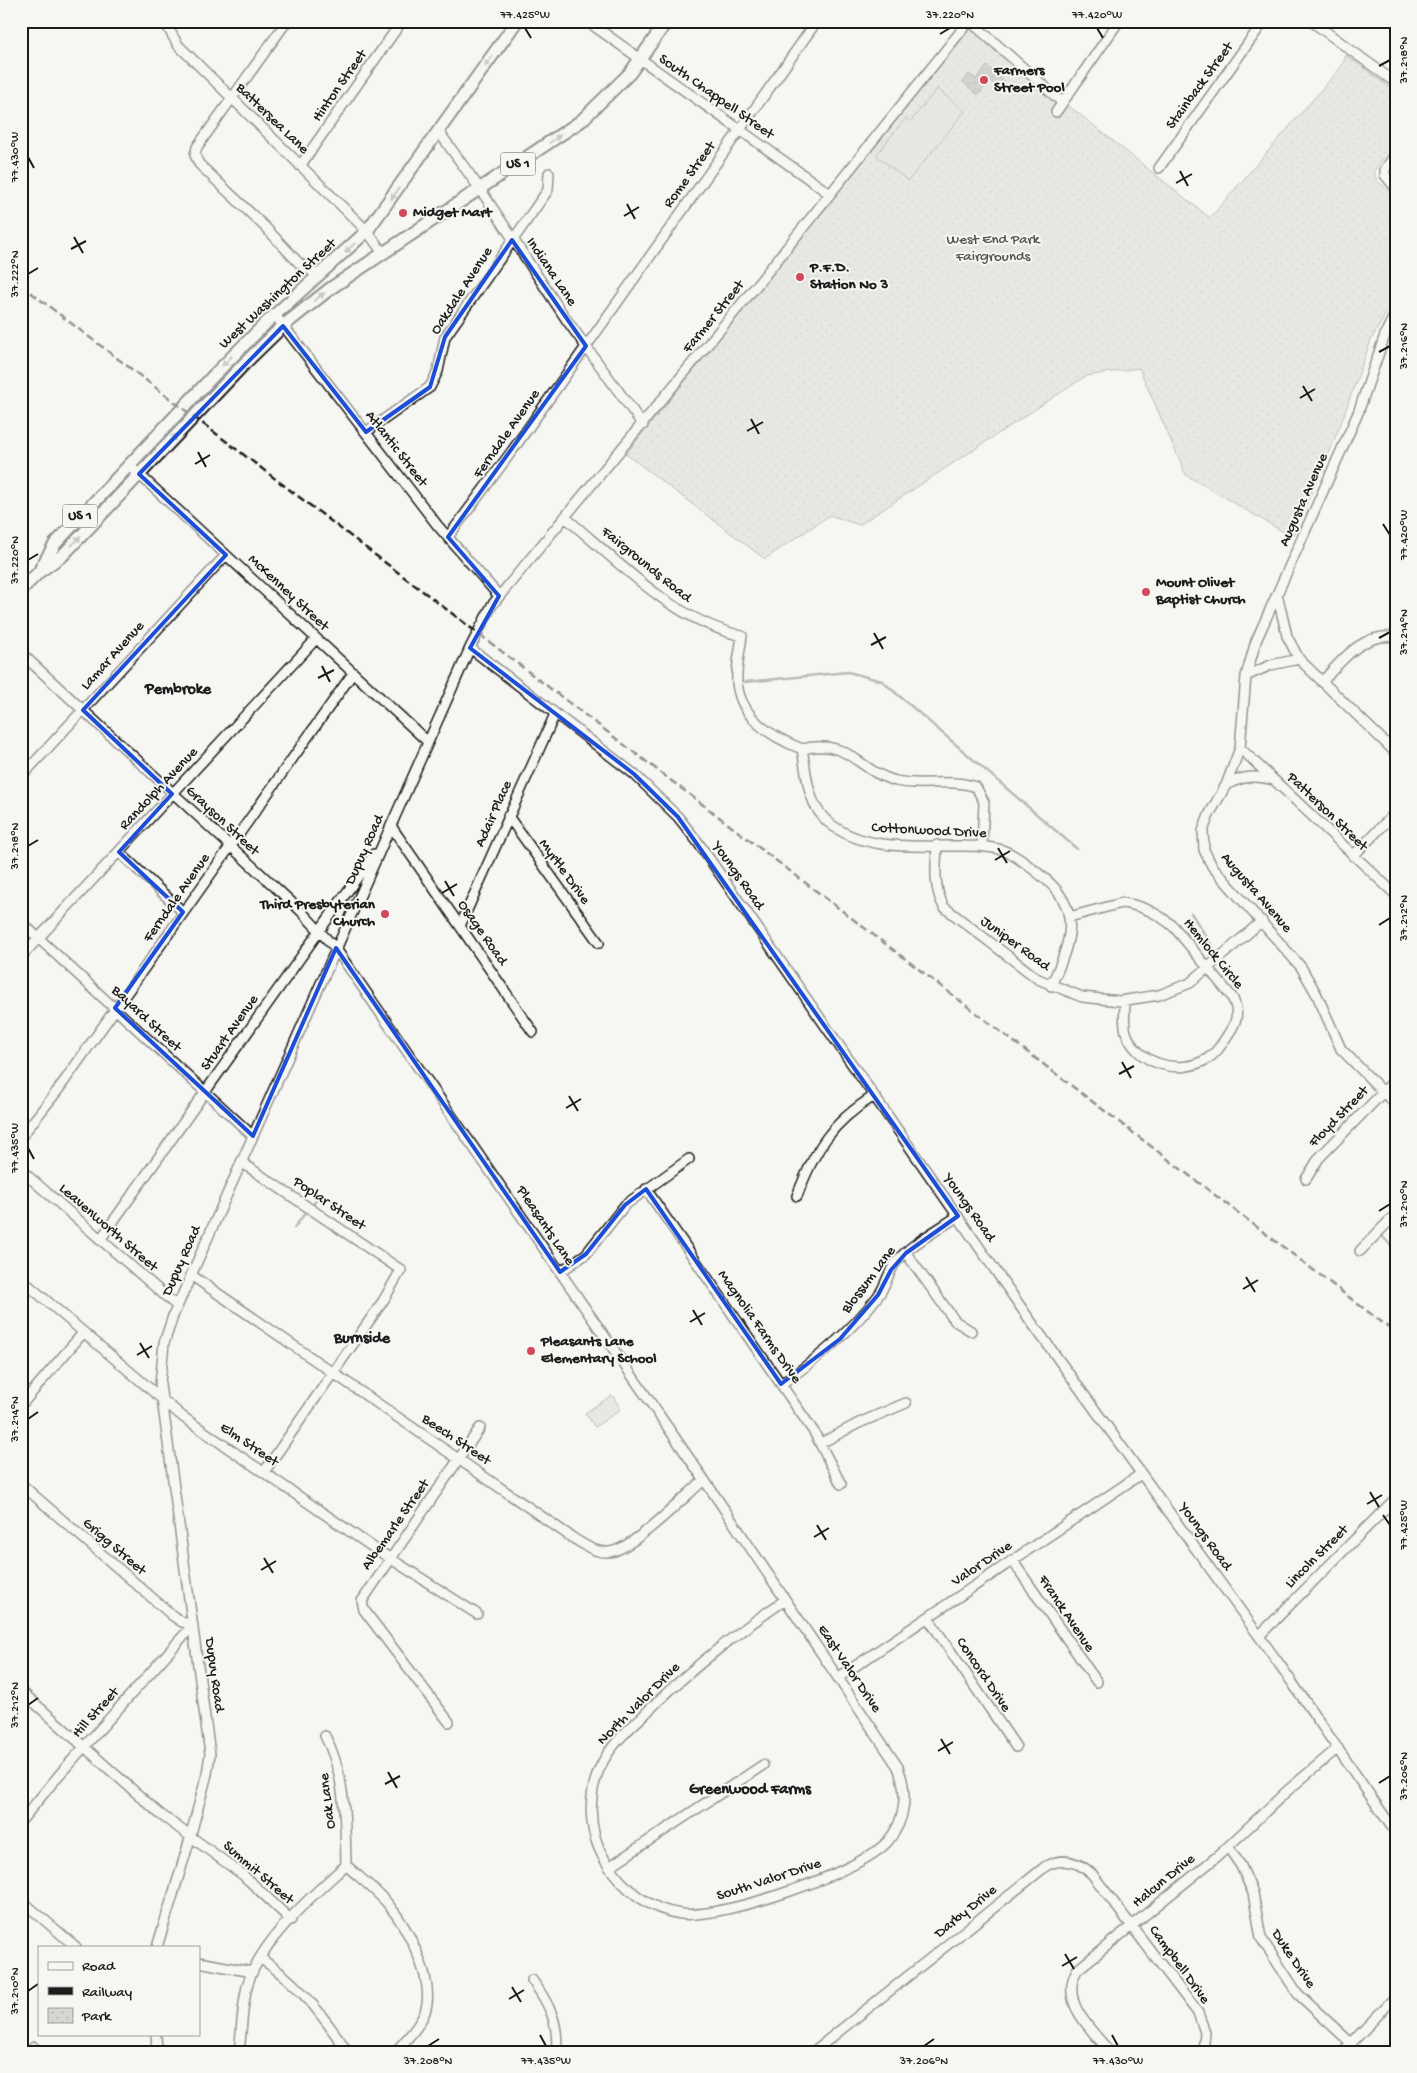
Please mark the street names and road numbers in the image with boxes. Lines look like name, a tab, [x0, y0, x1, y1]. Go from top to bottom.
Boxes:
street label: Stainback Street	[1162, 37, 1239, 133]
street label: Hinton Street	[309, 45, 372, 125]
street label: South Chappell Street	[655, 50, 779, 145]
street label: Battersea Lane	[231, 79, 313, 159]
street label: Rome Street	[660, 137, 721, 212]
road number: US 1	[500, 152, 536, 175]
street label: West Washington Street	[216, 234, 342, 353]
street label: Indiana Lane	[522, 234, 581, 310]
street label: Oakdale Avenue	[427, 244, 497, 338]
street label: Farmer Street	[679, 275, 750, 358]
street label: Ferndale Avenue	[469, 386, 545, 483]
street label: Atlantic Street	[361, 407, 432, 492]
street label: Augusta Avenue	[1275, 450, 1333, 549]
road number: US 1	[62, 504, 98, 528]
street label: Fairgrounds Road	[596, 522, 696, 608]
street label: McKenney Street	[244, 551, 334, 636]
street label: Lamar Avenue	[77, 618, 149, 694]
street label: Randolph Avenue	[116, 743, 202, 834]
street label: Patterson Street	[1282, 768, 1373, 857]
street label: Adair Place	[471, 778, 517, 850]
street label: Grayson Street	[181, 782, 264, 861]
street label: Dupuy Road	[341, 811, 389, 889]
street label: Cottonwood Drive	[871, 819, 987, 843]
street label: Myrtle Drive	[534, 836, 594, 908]
street label: Youngs Road	[707, 837, 769, 915]
street label: Augusta Avenue	[1216, 849, 1296, 937]
street label: Ferndale Avenue	[139, 850, 215, 947]
street label: Osage Road	[453, 897, 512, 970]
street label: Juniper Road	[976, 913, 1054, 976]
street label: Hemlock Circle	[1179, 915, 1247, 993]
street label: Bayard Street	[106, 981, 186, 1057]
street label: Stuart Avenue	[197, 991, 263, 1074]
street label: Floyd Street	[1305, 1081, 1374, 1152]
street label: Youngs Road	[938, 1169, 1000, 1247]
street label: Poplar Street	[288, 1173, 370, 1236]
street label: Leavenworth Street	[55, 1180, 163, 1277]
street label: Pleasants Lane	[511, 1182, 578, 1270]
street label: Dupuy Road	[158, 1222, 206, 1300]
street label: Blossum Lane	[837, 1243, 900, 1318]
street label: Magnolia Farms Drive	[713, 1267, 805, 1387]
street label: Beech Street	[417, 1410, 496, 1471]
street label: Elm Street	[216, 1419, 283, 1472]
street label: Albemarle Street	[358, 1475, 435, 1574]
street label: Youngs Road	[1173, 1498, 1236, 1575]
street label: Grigg Street	[78, 1514, 151, 1581]
street label: Lincoln Street	[1281, 1520, 1354, 1593]
street label: Valor Drive	[947, 1537, 1016, 1591]
street label: Franck Avenue	[1033, 1571, 1098, 1656]
street label: East Valor Drive	[813, 1622, 885, 1717]
street label: Concord Drive	[951, 1634, 1015, 1716]
street label: Dupuy Road	[200, 1636, 228, 1715]
street label: North Valor Drive	[594, 1659, 684, 1749]
street label: Hill Street	[69, 1683, 125, 1742]
street label: Oak Lane	[316, 1772, 340, 1830]
street label: Summit Street	[219, 1837, 299, 1910]
street label: Halcun Drive	[1129, 1850, 1199, 1912]
street label: South Valor Drive	[714, 1855, 824, 1905]
street label: Darby Drive	[930, 1881, 1001, 1943]
street label: Campbell Drive	[1144, 1922, 1214, 2008]
street label: Duke Drive	[1266, 1925, 1319, 1992]

